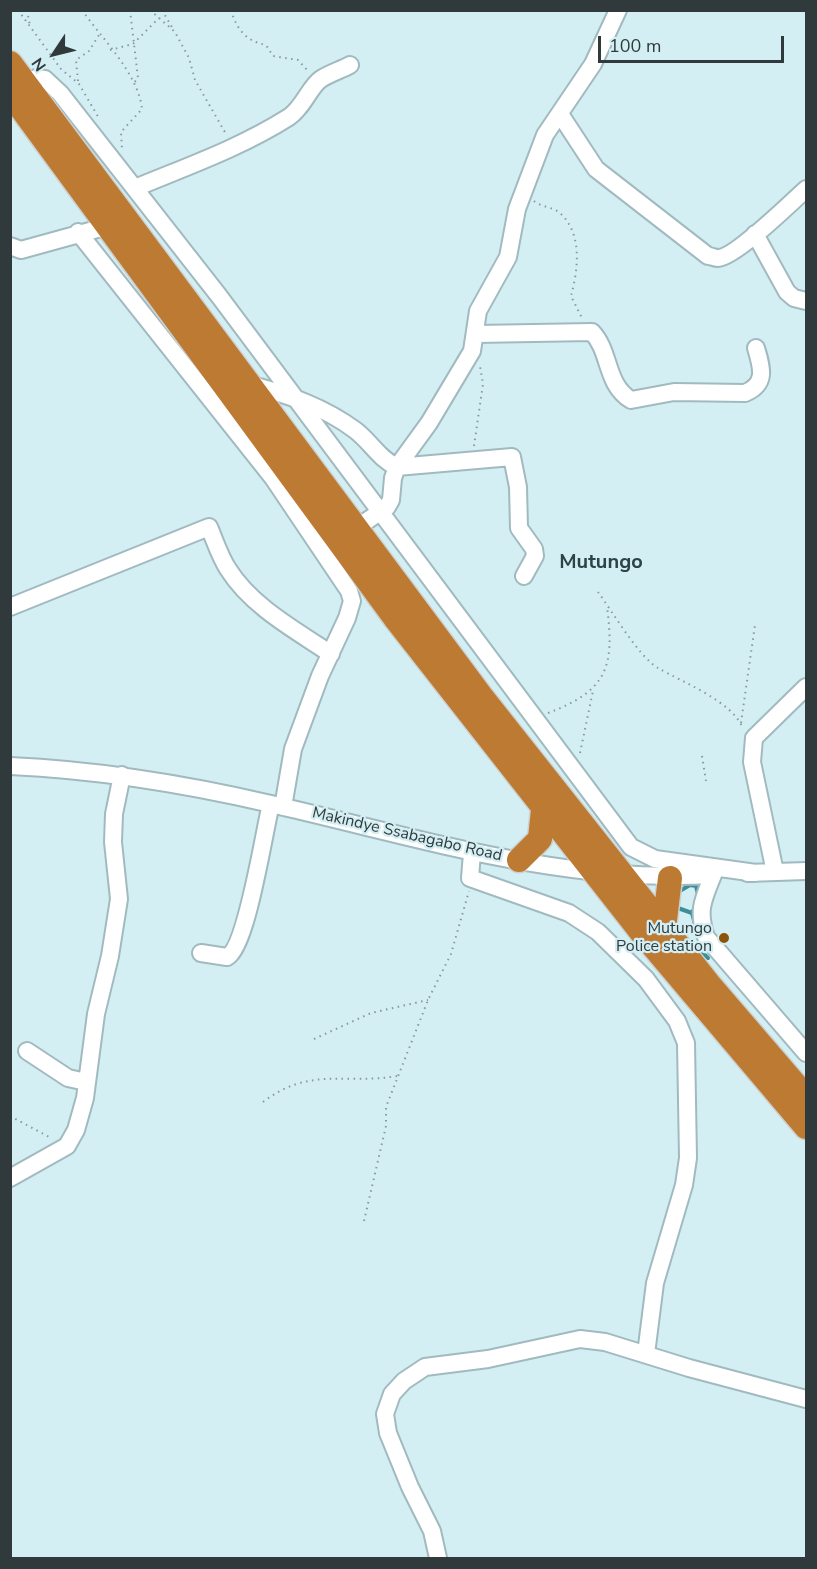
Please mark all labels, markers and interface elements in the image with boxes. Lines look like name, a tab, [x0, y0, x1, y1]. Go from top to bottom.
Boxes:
north arrow	[24, 24, 84, 84]
scale bar	[601, 24, 787, 62]
text: 100 m	[609, 34, 661, 58]
text: N	[27, 53, 52, 76]
district label: Mutungo	[559, 551, 643, 575]
street label: Makindye Ssabagabo Road	[310, 804, 504, 866]
place label: Mutungo Police station	[616, 919, 712, 957]
marker: Mutungo Police station	[717, 931, 731, 945]

